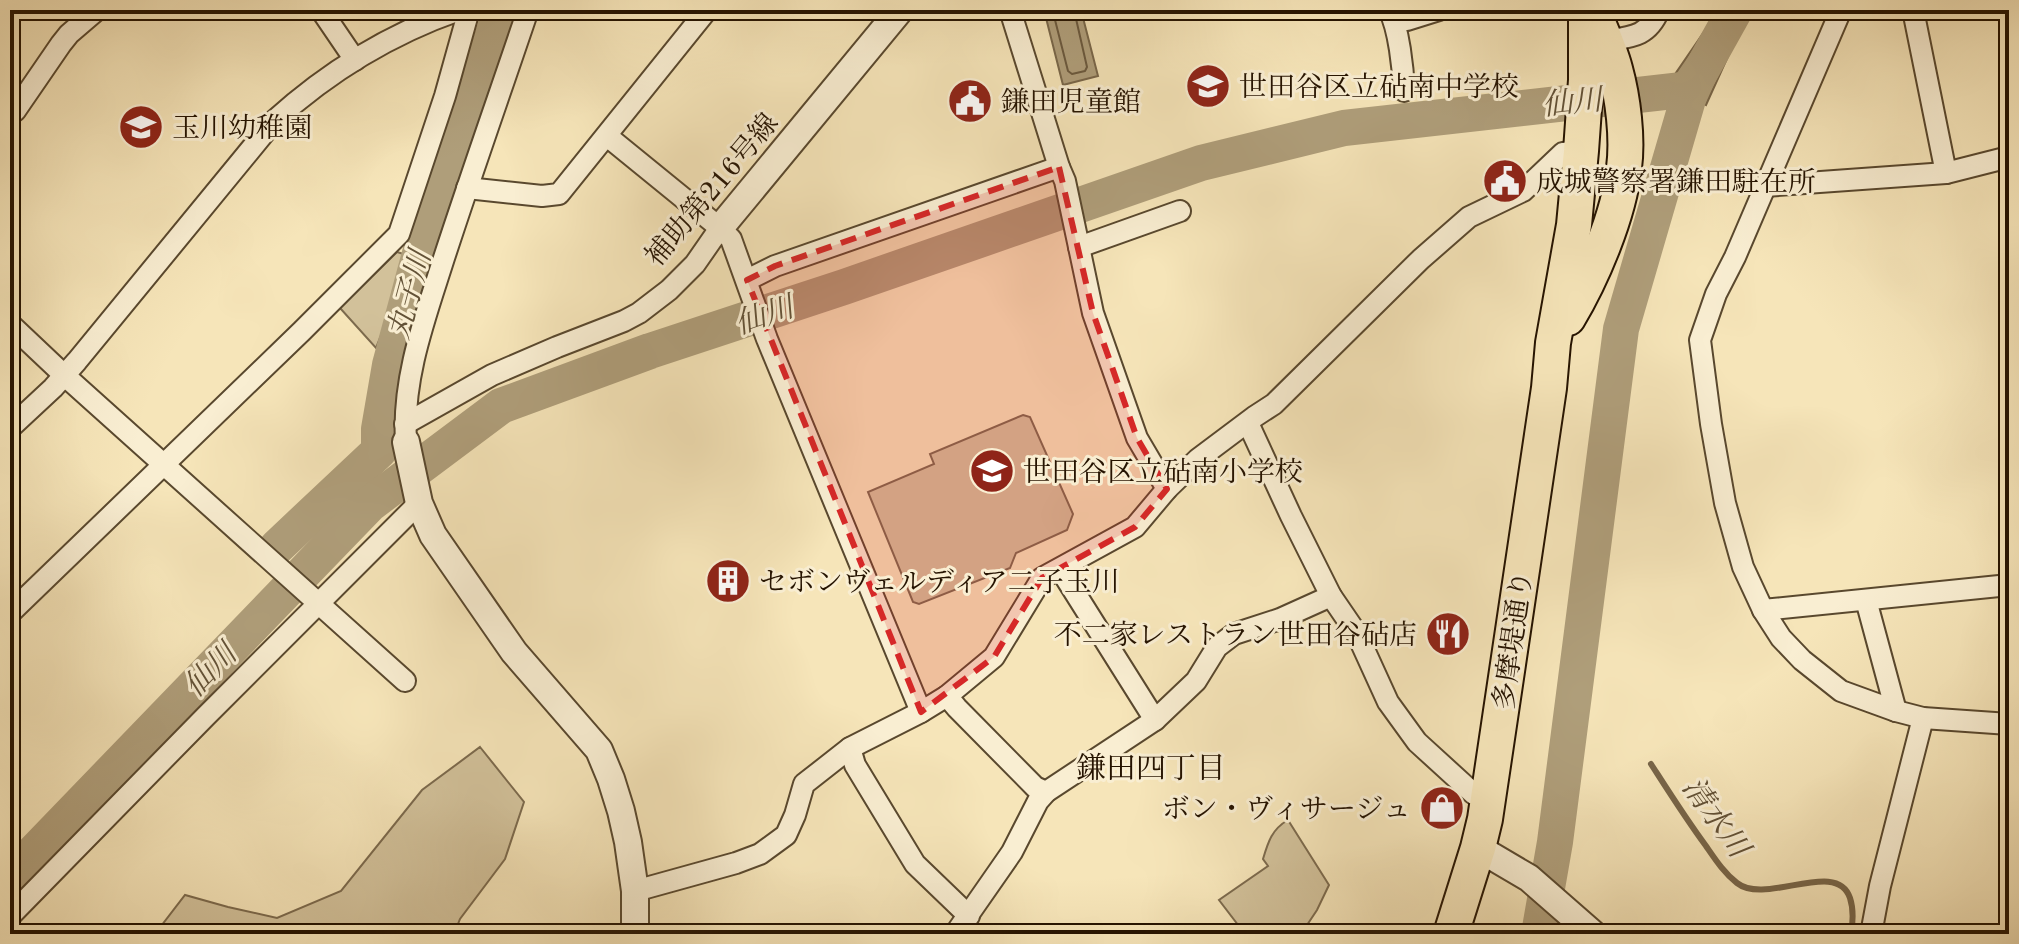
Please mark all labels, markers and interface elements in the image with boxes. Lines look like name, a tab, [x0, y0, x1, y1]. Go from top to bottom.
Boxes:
school or university icon: 世田谷区立砧南中学校	[1184, 62, 1232, 110]
place label: 世田谷区立砧南中学校	[1239, 72, 1519, 103]
public building icon: 鎌田児童館	[946, 77, 994, 125]
water label: 仙川	[1540, 83, 1607, 122]
place label: 鎌田児童館	[1001, 87, 1141, 118]
school or university icon: 玉川幼稚園	[117, 103, 165, 151]
street label: 補助第216号線	[640, 108, 785, 272]
place label: 玉川幼稚園	[172, 113, 312, 144]
public building icon: 成城警察署鎌田駐在所	[1481, 157, 1529, 205]
place label: 成城警察署鎌田駐在所	[1536, 167, 1816, 198]
water label: 丸子川	[382, 244, 438, 343]
water label: 仙川	[730, 289, 801, 341]
school or university icon: 世田谷区立砧南小学校	[968, 447, 1016, 495]
place label: 世田谷区立砧南小学校	[1023, 457, 1303, 488]
building icon: セボンヴェルディア二子玉川	[704, 557, 752, 605]
place label: セボンヴェルディア二子玉川	[759, 568, 1120, 598]
street label: 多摩堤通り	[1488, 569, 1539, 712]
restaurant icon: 不二家レストラン世田谷砧店	[1424, 610, 1472, 658]
place label: 不二家レストラン世田谷砧店	[1054, 620, 1417, 651]
water label: 仙川	[178, 635, 245, 703]
district label: 鎌田四丁目	[1076, 752, 1226, 785]
water label: 清水川	[1676, 771, 1757, 866]
shop icon: ボン・ヴィサージュ	[1418, 784, 1466, 832]
place label: ボン・ヴィサージュ	[1162, 795, 1411, 825]

